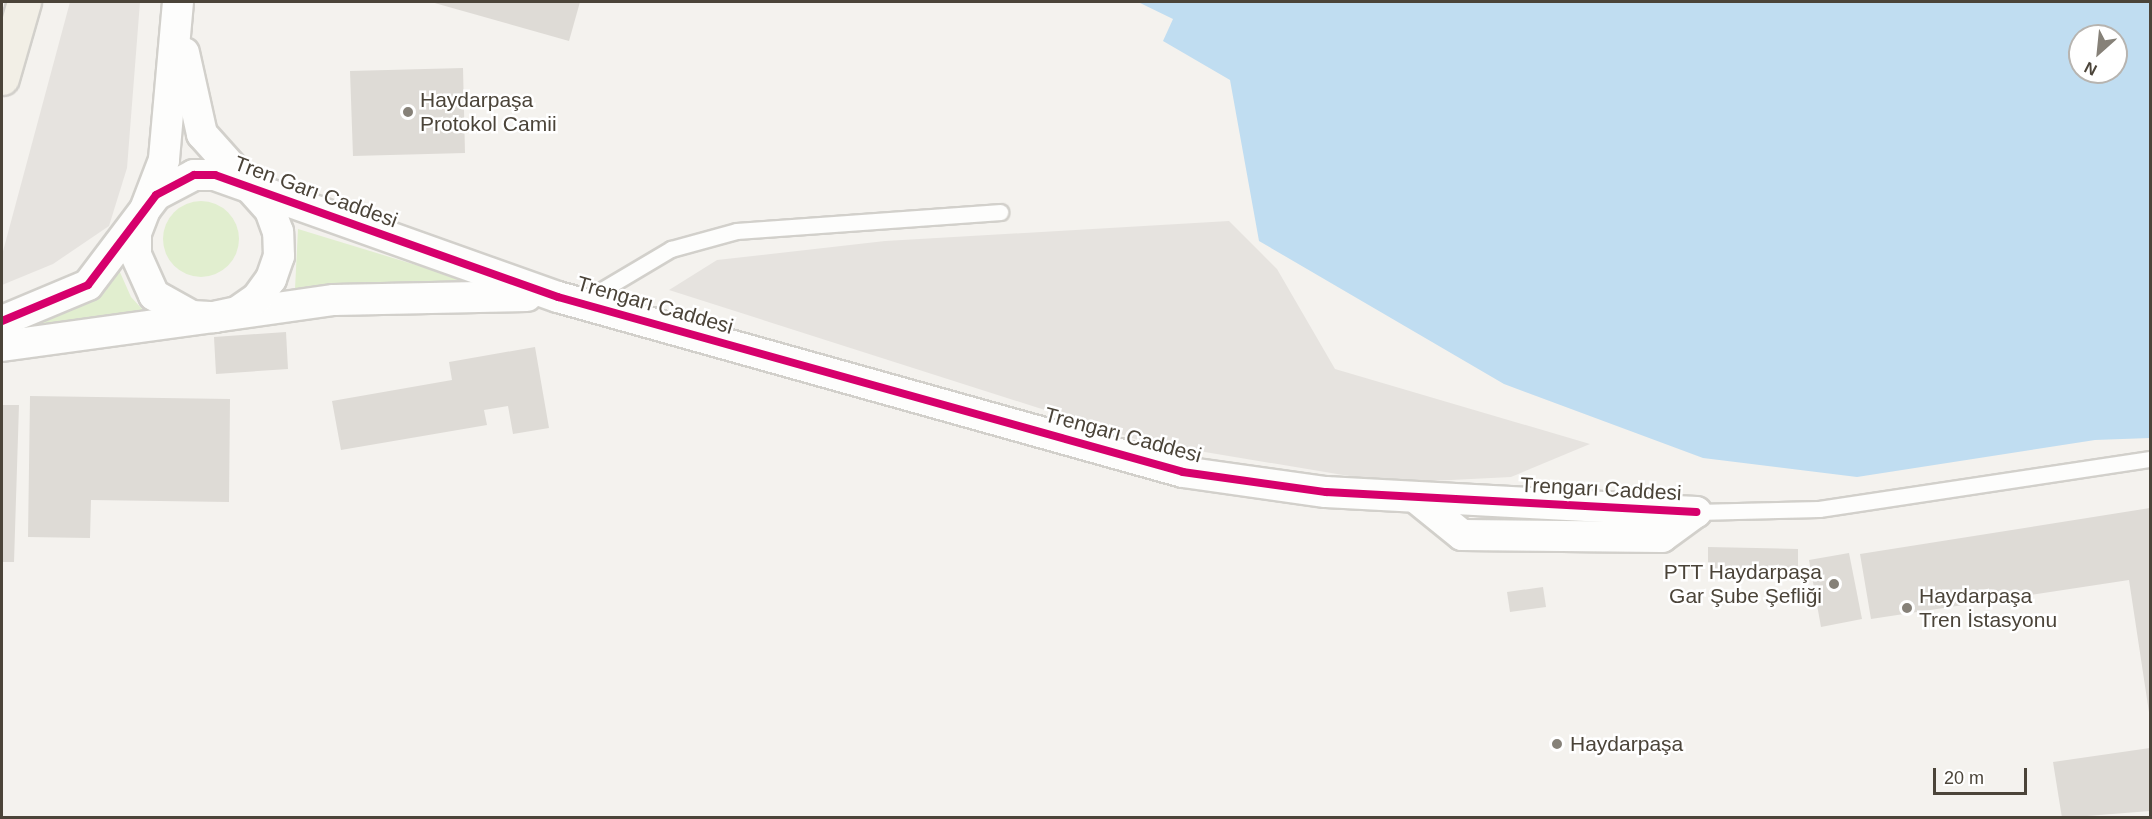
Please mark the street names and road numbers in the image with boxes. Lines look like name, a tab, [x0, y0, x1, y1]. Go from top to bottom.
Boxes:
street label: Tren Garı Caddesi	[231, 151, 401, 233]
street label: Trengarı Caddesi	[574, 271, 736, 339]
street label: Trengarı Caddesi	[1042, 402, 1204, 468]
street label: Trengarı Caddesi	[1520, 472, 1682, 506]

